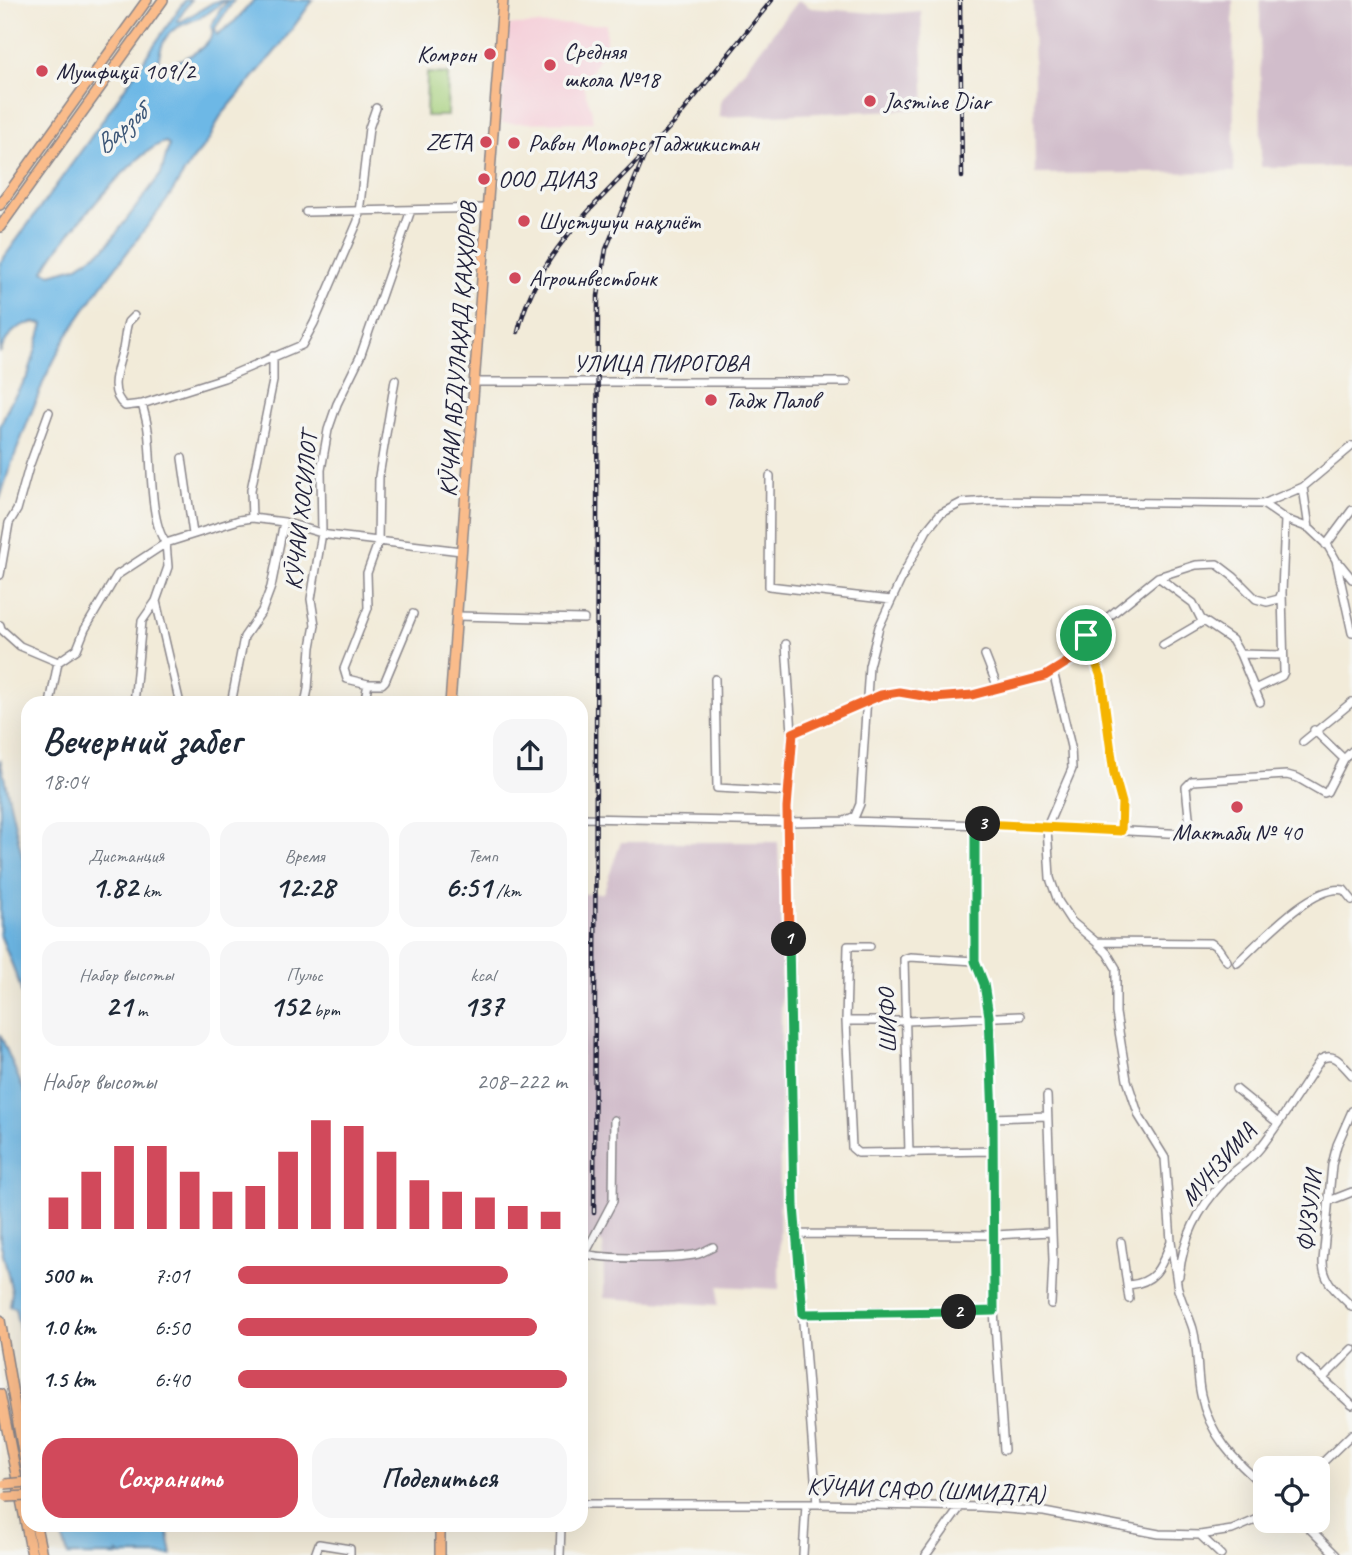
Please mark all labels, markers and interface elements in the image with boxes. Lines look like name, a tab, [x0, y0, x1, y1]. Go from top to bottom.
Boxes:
place label: Средняя школа №18	[564, 36, 662, 94]
place label: Комрон	[417, 39, 478, 69]
marker: Комрон	[482, 46, 498, 62]
place label: Мушфиқӣ 109/2	[56, 56, 197, 86]
marker: Средняя школа №18	[542, 57, 558, 73]
marker: Мушфиқӣ 109/2	[34, 63, 50, 79]
place label: Jasmine Diar	[883, 86, 993, 116]
water label: Варзоб	[87, 91, 160, 161]
marker: Jasmine Diar	[862, 93, 878, 109]
place label: ZETA	[425, 127, 473, 157]
place label: Равон Моторс Таджикистан	[528, 128, 760, 158]
marker: ZETA	[478, 134, 494, 150]
marker: Равон Моторс Таджикистан	[506, 135, 522, 151]
place label: ООО ДИАЗ	[498, 164, 598, 194]
marker: ООО ДИАЗ	[476, 171, 492, 187]
street label: КӮЧАИ АБДУЛАҲАД ҚАҲҲОРОВ	[433, 199, 483, 498]
place label: Шустушуи нақлиёт	[538, 206, 701, 236]
marker: Шустушуи нақлиёт	[516, 213, 532, 229]
place label: Агроинвестбонк	[529, 263, 659, 293]
marker: Агроинвестбонк	[507, 270, 523, 286]
street label: УЛИЦА ПИРОГОВА	[573, 348, 750, 378]
place label: Тадж Палов	[725, 385, 824, 415]
marker: Тадж Палов	[703, 392, 719, 408]
street label: КӮЧАИ ХОСИЛОТ	[278, 425, 325, 591]
pin	[1056, 605, 1116, 665]
icon: arrive	[1067, 616, 1105, 654]
text: Вечерний забег	[42, 717, 241, 764]
button: share	[493, 719, 567, 793]
text: 18:04	[42, 767, 88, 796]
marker: Мактаби № 40	[1229, 799, 1245, 815]
pin: 3	[965, 806, 1000, 842]
text: 3	[978, 811, 987, 835]
place label: Мактаби № 40	[1172, 817, 1304, 847]
text: Дистанция	[88, 844, 164, 868]
text: Время	[284, 844, 325, 868]
text: Темп	[468, 844, 498, 868]
text: 1.82	[91, 868, 138, 906]
text: 12:28	[275, 868, 334, 906]
text: 6:51	[445, 868, 491, 906]
text: km	[138, 879, 161, 903]
text: /km	[491, 879, 521, 903]
pin: 1	[772, 922, 806, 956]
text: 1	[784, 926, 793, 950]
text: Набор высоты	[79, 963, 173, 987]
text: Пульс	[286, 963, 323, 987]
text: kcal	[470, 963, 495, 987]
street label: ШИФО	[871, 986, 903, 1054]
text: 21	[105, 987, 132, 1025]
text: 152	[269, 987, 309, 1025]
text: 137	[463, 987, 503, 1025]
text: m	[132, 998, 147, 1022]
text: bpm	[309, 998, 340, 1022]
text: Набор высоты	[42, 1067, 156, 1096]
text: 208–222 m	[476, 1067, 567, 1096]
street label: МУНЗИМА	[1174, 1116, 1263, 1212]
street label: ФУЗУЛИ	[1290, 1165, 1329, 1253]
text: 500 m	[42, 1261, 91, 1290]
text: 7:01	[154, 1261, 190, 1290]
pin: 2	[942, 1294, 976, 1330]
text: 2	[954, 1299, 963, 1323]
text: 1.0 km	[42, 1313, 96, 1342]
text: 6:50	[154, 1313, 190, 1342]
text: 1.5 km	[42, 1365, 95, 1394]
text: 6:40	[154, 1365, 190, 1394]
button: Сохранить	[42, 1438, 298, 1518]
button: Поделиться	[312, 1438, 567, 1518]
map controls	[1253, 1456, 1330, 1533]
button: locate	[1253, 1456, 1330, 1533]
street label: КӮЧАИ САФО (ШМИДТА)	[807, 1471, 1047, 1509]

